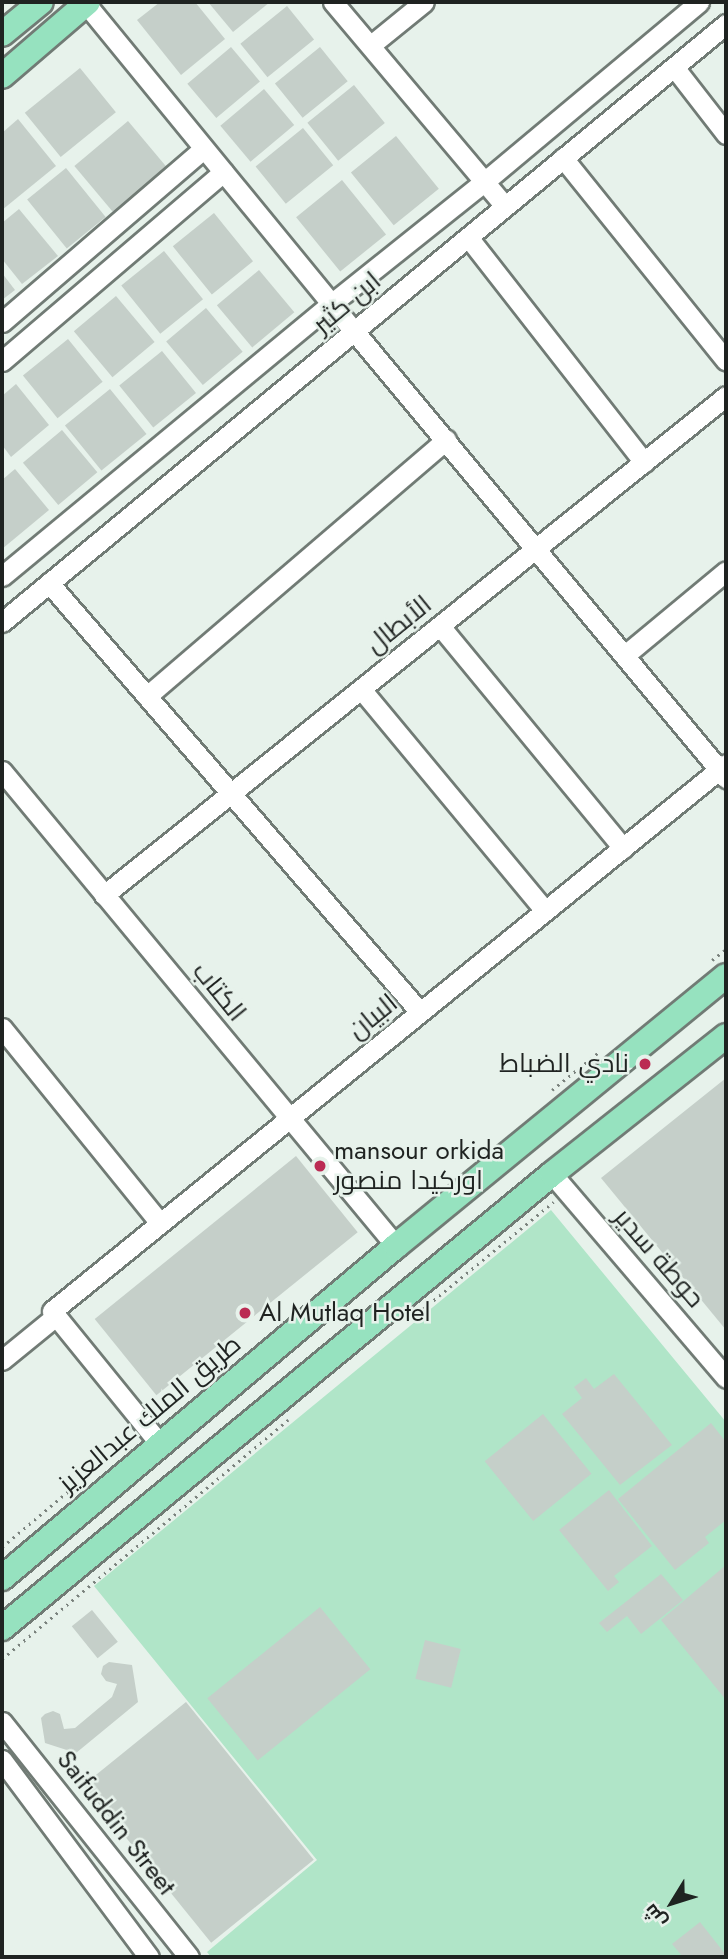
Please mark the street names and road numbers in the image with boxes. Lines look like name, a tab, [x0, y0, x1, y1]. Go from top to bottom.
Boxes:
street label: ابن كثير	[307, 266, 387, 340]
street label: الأبطال	[360, 589, 438, 661]
street label: الكتاب	[186, 956, 252, 1028]
street label: البيان	[342, 988, 404, 1046]
street label: حوطة سدير	[607, 1202, 711, 1314]
street label: طريق الملك عبدالعزيز	[53, 1329, 247, 1499]
street label: Saifuddin Street	[50, 1745, 182, 1901]

